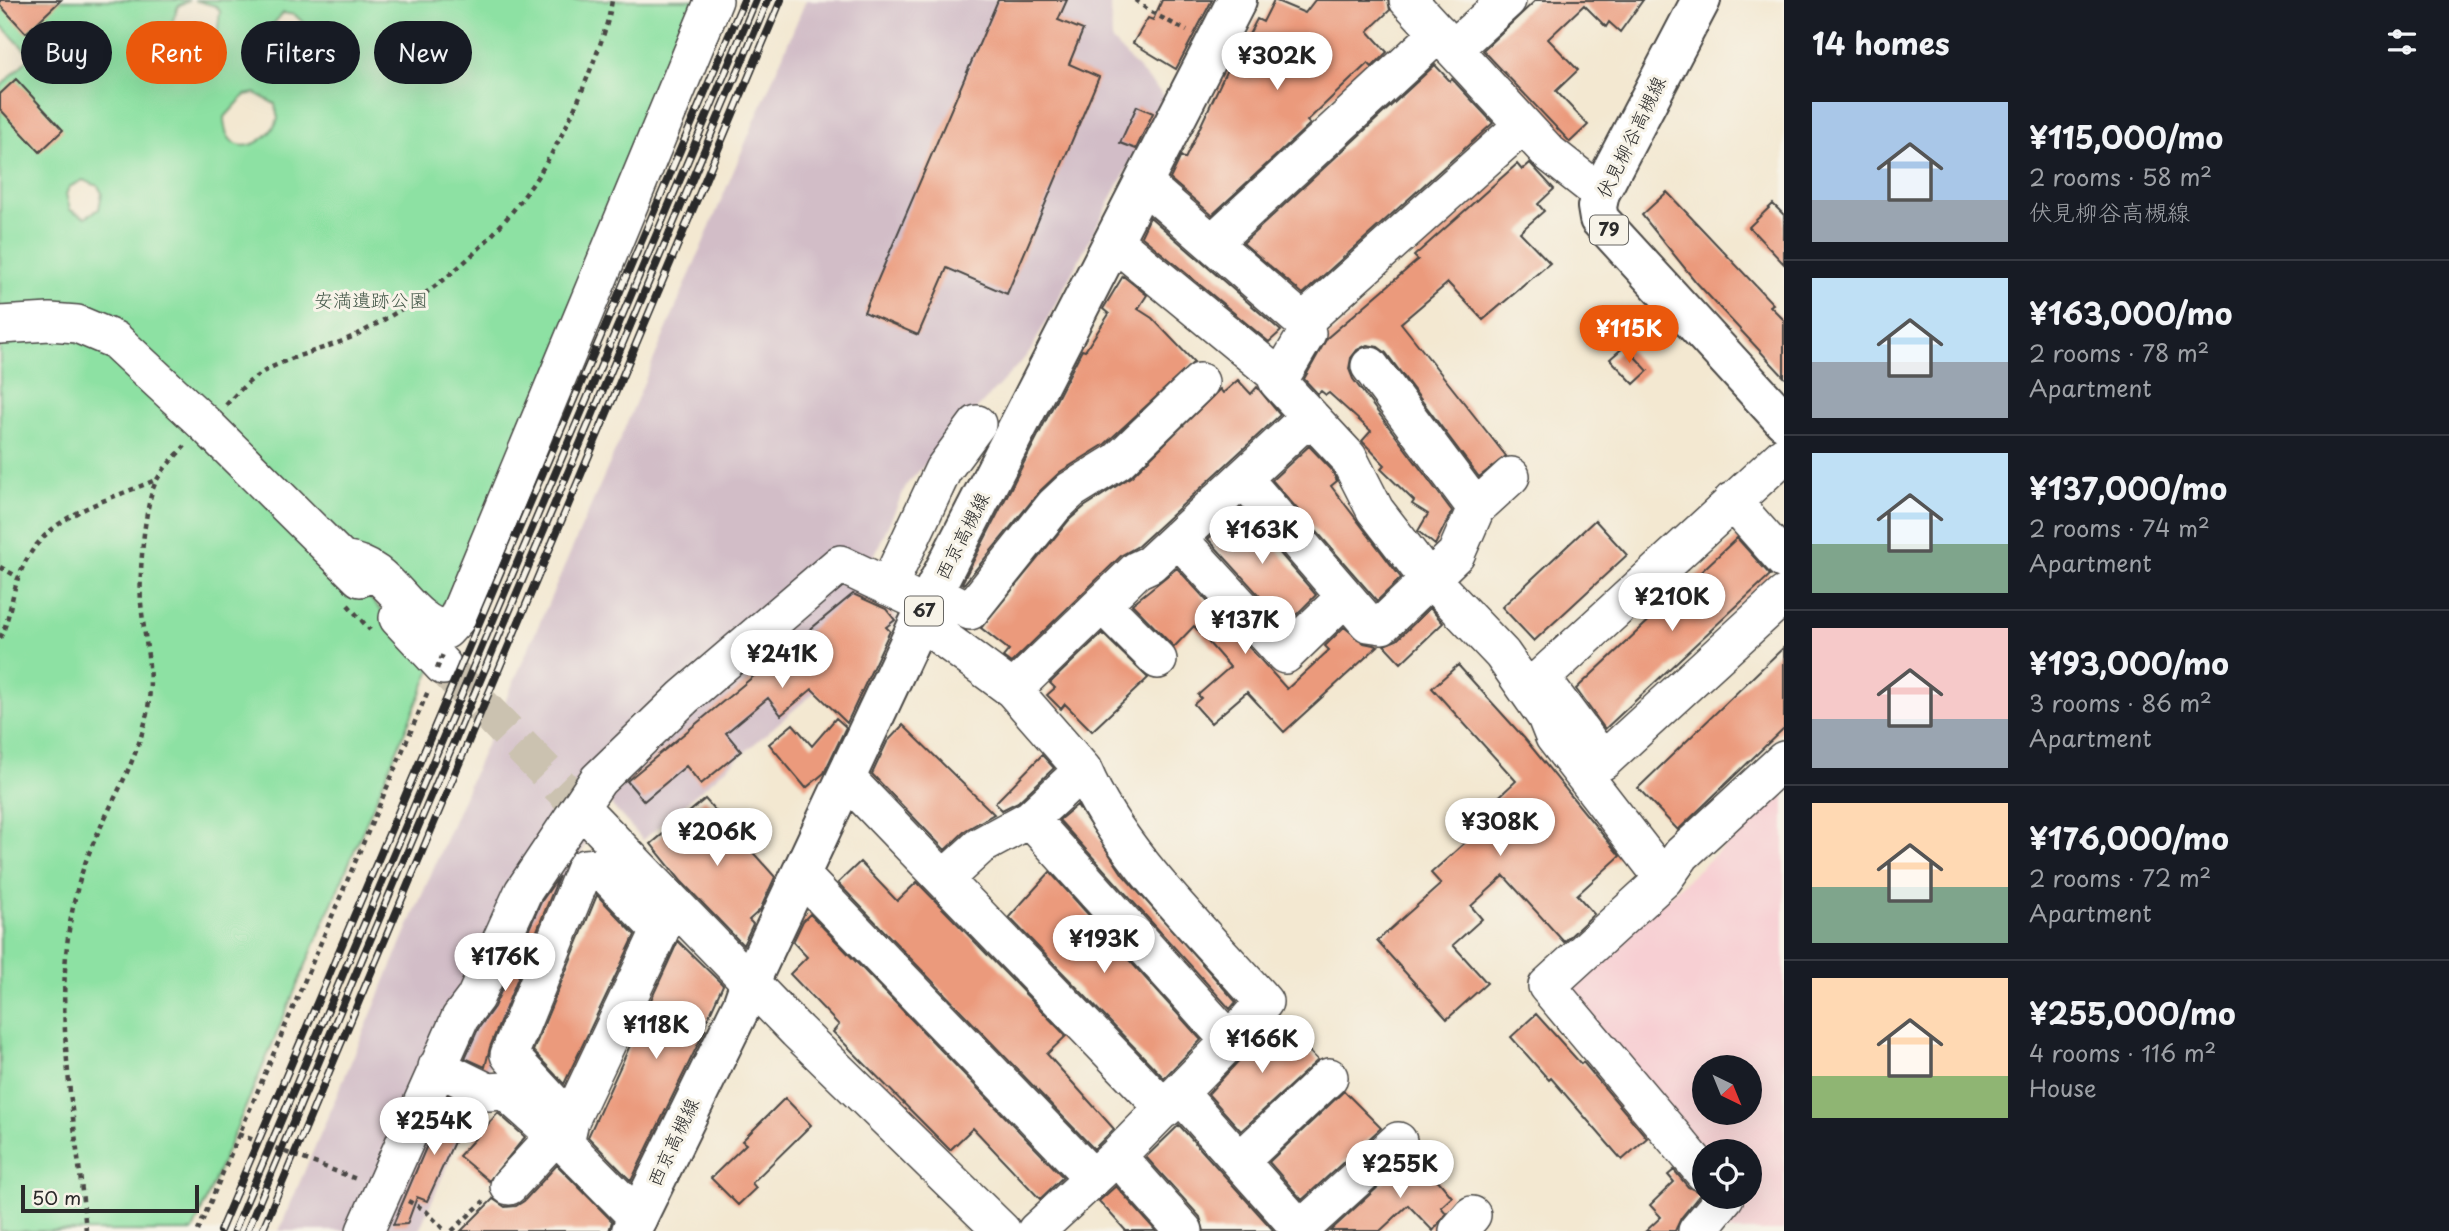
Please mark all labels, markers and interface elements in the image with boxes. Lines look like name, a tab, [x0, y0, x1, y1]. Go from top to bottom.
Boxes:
text: 14 homes	[1812, 20, 1950, 65]
chip: Buy	[21, 21, 112, 84]
chip: Rent	[126, 21, 227, 84]
chip: Filters	[241, 21, 360, 84]
chip: New	[374, 21, 472, 84]
icon: filters	[2383, 23, 2421, 61]
pin: ¥302K	[1228, 32, 1326, 92]
text: ¥302K	[1238, 37, 1316, 72]
street label: 伏見柳谷高槻線	[1588, 71, 1672, 202]
text: ¥115,000/mo	[2029, 114, 2223, 159]
icon: home	[1868, 130, 1952, 214]
text: 2 rooms · 58 m²	[2029, 159, 2212, 194]
text: 伏見柳谷高槻線	[2029, 194, 2190, 229]
road number: 79	[1590, 215, 1628, 244]
park label: 安満遺跡公園	[314, 285, 428, 313]
text: ¥163,000/mo	[2029, 290, 2232, 335]
pin: ¥115K	[1580, 306, 1678, 365]
icon: home	[1868, 306, 1952, 390]
text: ¥115K	[1596, 310, 1662, 345]
text: 2 rooms · 78 m²	[2029, 335, 2209, 370]
text: Apartment	[2029, 370, 2152, 405]
text: ¥137,000/mo	[2029, 465, 2227, 510]
icon: home	[1868, 481, 1952, 565]
street label: 西京高槻線	[927, 487, 995, 584]
pin: ¥163K	[1213, 506, 1311, 566]
text: 2 rooms · 74 m²	[2029, 510, 2210, 545]
text: ¥163K	[1225, 511, 1299, 546]
text: Apartment	[2029, 545, 2152, 580]
pin: ¥210K	[1623, 574, 1721, 633]
text: ¥210K	[1634, 578, 1710, 613]
road number: 67	[905, 596, 943, 626]
pin: ¥137K	[1196, 596, 1294, 656]
text: ¥137K	[1211, 601, 1279, 636]
pin: ¥241K	[733, 630, 831, 690]
text: ¥241K	[746, 635, 818, 670]
text: ¥193,000/mo	[2029, 640, 2229, 685]
icon: home	[1868, 656, 1952, 740]
text: 3 rooms · 86 m²	[2029, 685, 2212, 720]
text: Apartment	[2029, 720, 2152, 755]
pin: ¥308K	[1451, 798, 1549, 858]
text: ¥308K	[1461, 803, 1539, 838]
pin: ¥206K	[668, 808, 766, 868]
text: ¥206K	[677, 813, 757, 848]
text: ¥176,000/mo	[2029, 815, 2229, 860]
icon: home	[1868, 831, 1952, 915]
text: 2 rooms · 72 m²	[2029, 860, 2211, 895]
text: Apartment	[2029, 895, 2152, 930]
pin: ¥193K	[1055, 916, 1153, 975]
text: ¥193K	[1069, 920, 1139, 955]
pin: ¥176K	[456, 934, 554, 993]
text: ¥176K	[470, 938, 540, 973]
text: ¥255,000/mo	[2029, 990, 2236, 1035]
pin: ¥118K	[607, 1002, 705, 1061]
text: ¥118K	[623, 1006, 689, 1041]
icon: home	[1868, 1006, 1952, 1090]
pin: ¥166K	[1213, 1016, 1311, 1075]
text: ¥166K	[1226, 1020, 1298, 1055]
text: 4 rooms · 116 m²	[2029, 1035, 2216, 1070]
north arrow	[1692, 1055, 1762, 1125]
map controls	[1692, 1055, 1762, 1209]
text: House	[2029, 1070, 2096, 1105]
street label: 西京高槻線	[639, 1093, 705, 1191]
pin: ¥254K	[385, 1098, 483, 1157]
text: ¥254K	[396, 1102, 472, 1137]
button: locate	[1692, 1139, 1762, 1209]
pin: ¥255K	[1351, 1140, 1449, 1200]
text: ¥255K	[1362, 1145, 1438, 1180]
scale bar	[21, 1182, 200, 1214]
text: 50 m	[32, 1183, 81, 1211]

